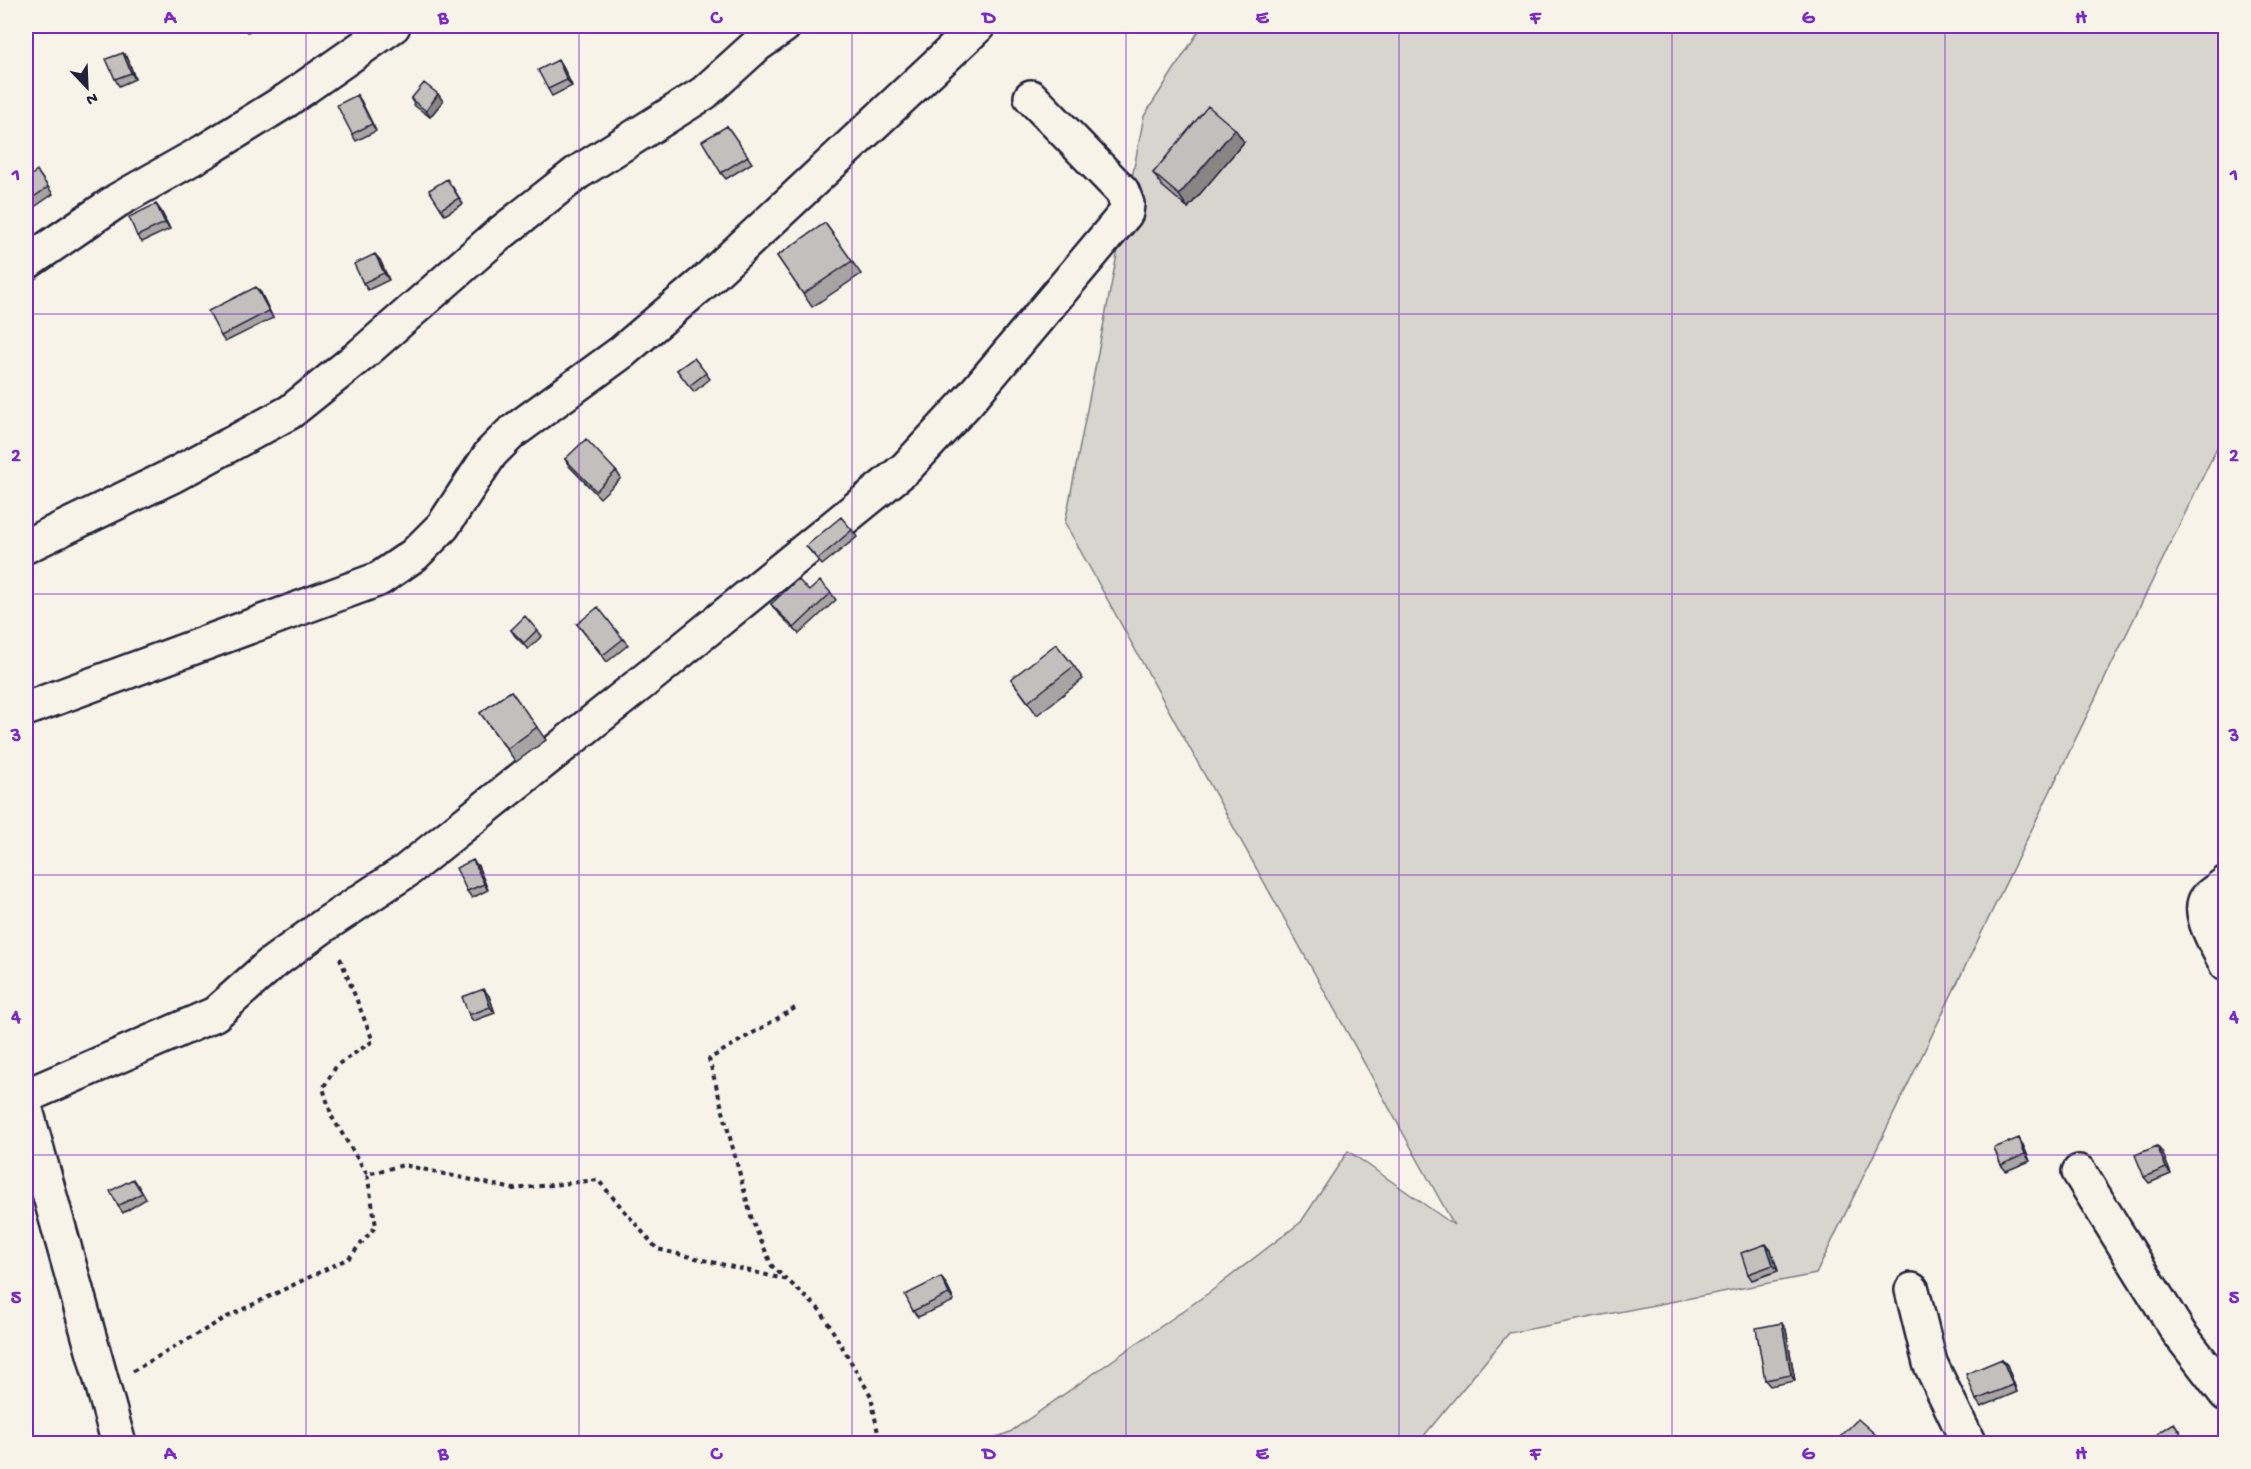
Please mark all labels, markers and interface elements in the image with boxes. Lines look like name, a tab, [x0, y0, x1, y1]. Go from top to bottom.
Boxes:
text: A	[163, 8, 178, 31]
text: B	[437, 8, 449, 31]
text: C	[710, 8, 724, 31]
text: D	[980, 8, 996, 31]
text: E	[1256, 8, 1270, 31]
text: F	[1529, 8, 1542, 31]
text: G	[1802, 8, 1816, 31]
text: H	[2075, 8, 2087, 31]
north arrow	[57, 57, 117, 117]
text: N	[82, 87, 100, 109]
text: 1	[11, 165, 20, 188]
text: 1	[2229, 165, 2238, 188]
text: 2	[11, 446, 21, 469]
text: 2	[2229, 446, 2239, 469]
text: 3	[10, 726, 21, 749]
text: 3	[2228, 726, 2239, 749]
text: 4	[10, 1007, 21, 1030]
text: 4	[2228, 1007, 2239, 1030]
text: 5	[11, 1288, 22, 1311]
text: 5	[2229, 1288, 2240, 1311]
text: A	[163, 1444, 178, 1467]
text: B	[437, 1444, 449, 1467]
text: C	[710, 1444, 724, 1467]
text: D	[980, 1444, 996, 1467]
text: E	[1256, 1444, 1270, 1467]
text: F	[1529, 1444, 1542, 1467]
text: G	[1802, 1444, 1816, 1467]
text: H	[2075, 1444, 2087, 1467]

